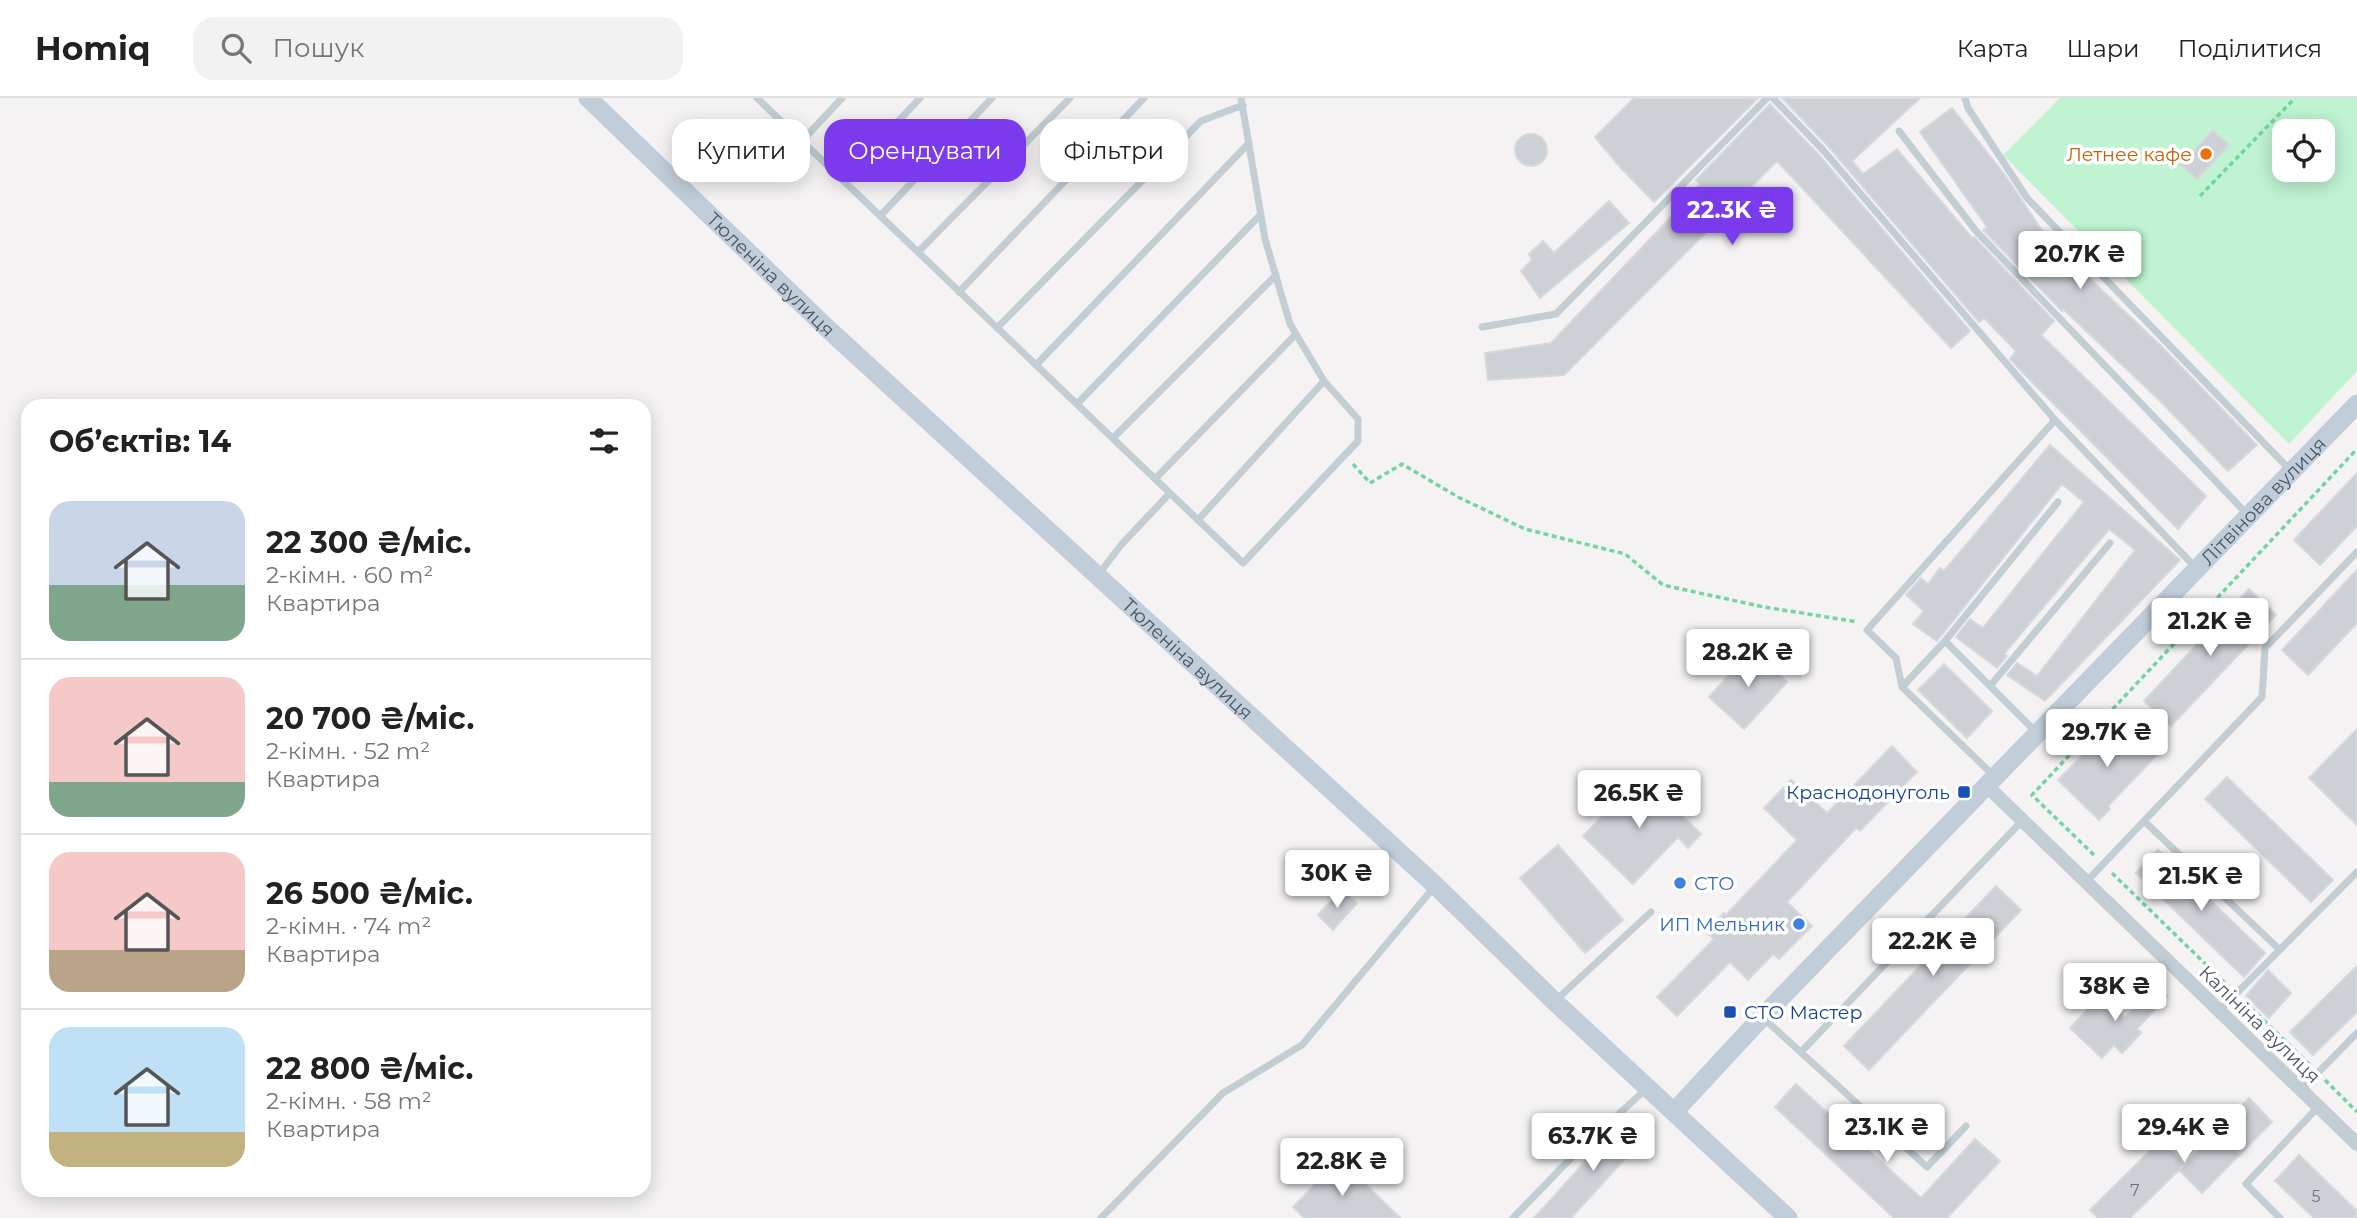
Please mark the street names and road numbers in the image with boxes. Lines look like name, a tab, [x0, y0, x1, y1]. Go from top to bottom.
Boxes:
street label: Тюленіна вулиця	[702, 208, 840, 341]
street label: Літвінова вулиця	[2196, 432, 2331, 570]
street label: Тюленіна вулиця	[1117, 593, 1258, 725]
street label: Калініна вулиця	[2194, 961, 2325, 1088]

